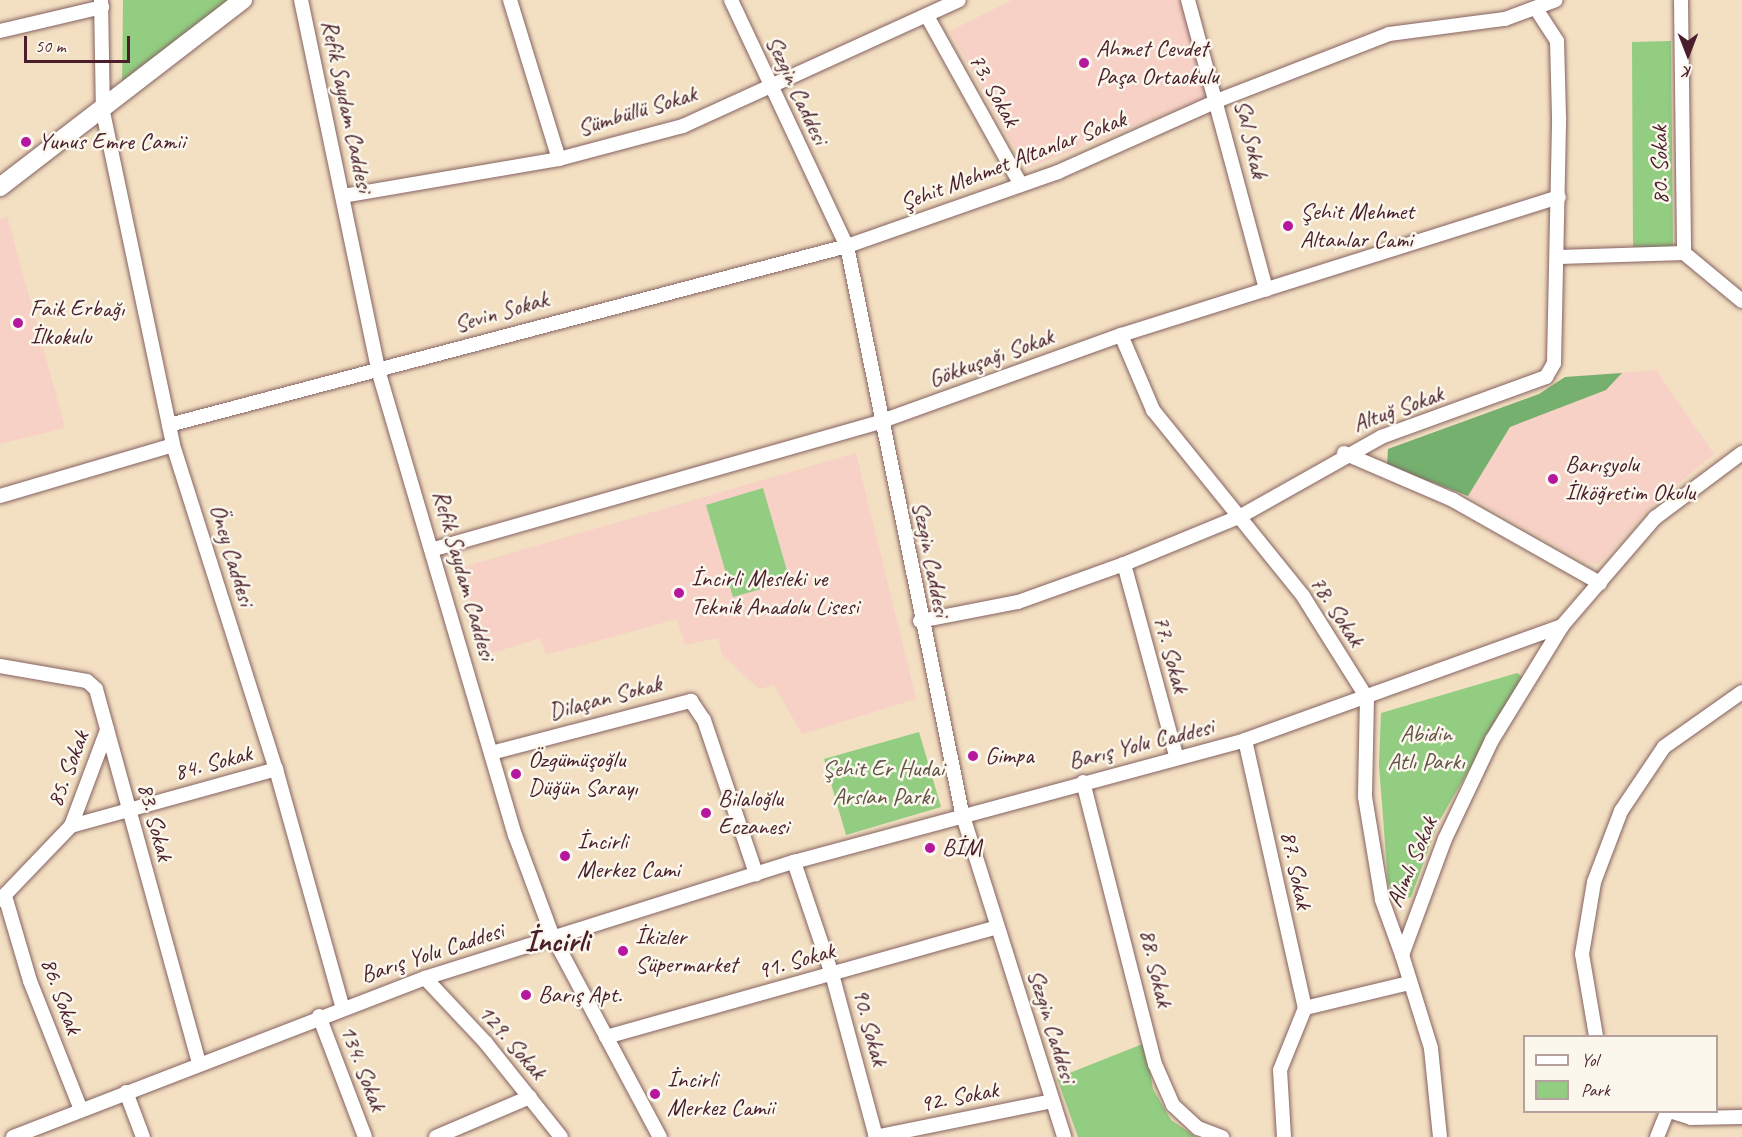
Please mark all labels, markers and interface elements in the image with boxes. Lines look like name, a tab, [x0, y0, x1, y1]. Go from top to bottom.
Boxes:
street label: Refik Saydam Caddesi	[315, 17, 379, 195]
scale bar	[27, 24, 134, 62]
north arrow	[1658, 24, 1718, 84]
street label: Sezgin Caddesi	[759, 31, 835, 149]
text: 50 m	[35, 35, 66, 57]
place label: Ahmet Cevdet Paşa Ortaokulu	[1096, 35, 1219, 91]
street label: 73. Sokak	[962, 48, 1026, 132]
marker: Ahmet Cevdet Paşa Ortaokulu	[1077, 56, 1091, 70]
text: K	[1684, 62, 1692, 82]
street label: Sümbüllü Sokak	[574, 79, 700, 143]
street label: Sal Sokak	[1228, 97, 1274, 181]
street label: Şehit Mehmet Altanlar Sokak	[895, 104, 1131, 218]
street label: 80. Sokak	[1645, 125, 1675, 205]
place label: Yunus Emre Camii	[38, 128, 184, 156]
marker: Yunus Emre Camii	[19, 135, 33, 149]
place label: Şehit Mehmet Altanlar Cami	[1300, 198, 1415, 254]
marker: Şehit Mehmet Altanlar Cami	[1281, 219, 1295, 233]
street label: Sevin Sokak	[451, 285, 551, 339]
place label: Faik Erbağı İlkokulu	[30, 295, 125, 351]
marker: Faik Erbağı İlkokulu	[11, 316, 25, 330]
street label: Gökkuşağı Sokak	[924, 322, 1058, 394]
street label: Altuğ Sokak	[1349, 379, 1447, 439]
place label: Barışyolu İlköğretim Okulu	[1565, 451, 1695, 507]
marker: Barışyolu İlköğretim Okulu	[1546, 472, 1560, 486]
street label: Refik Saydam Caddesi	[426, 487, 502, 663]
street label: Sezgin Caddesi	[906, 499, 956, 619]
street label: Öney Caddesi	[203, 500, 261, 610]
place label: İncirli Mesleki ve Teknik Anadolu Lisesi	[691, 565, 860, 621]
street label: 78. Sokak	[1303, 570, 1371, 652]
marker: İncirli Mesleki ve Teknik Anadolu Lisesi	[672, 586, 686, 600]
street label: 77. Sokak	[1147, 612, 1195, 696]
street label: Dilaçan Sokak	[546, 669, 664, 727]
street label: Barış Yolu Caddesi	[1065, 712, 1217, 776]
park label: Abidin Atlı Parkı	[1388, 720, 1464, 776]
street label: 85. Sokak	[40, 727, 96, 811]
street label: 84. Sokak	[171, 739, 255, 787]
place label: Gimpa	[985, 742, 1034, 770]
place label: Özgümüşoğlu Düğün Sarayı	[528, 746, 638, 802]
marker: Gimpa	[966, 749, 980, 763]
park label: Şehit Er Hudai Arslan Parkı	[822, 755, 944, 811]
marker: Özgümüşoğlu Düğün Sarayı	[509, 767, 523, 781]
street label: 83. Sokak	[131, 780, 179, 864]
place label: Bilaloğlu Eczanesi	[718, 785, 789, 841]
marker: Bilaloğlu Eczanesi	[699, 806, 713, 820]
street label: Alımlı Sokak	[1380, 812, 1444, 912]
place label: İncirli Merkez Cami	[577, 828, 680, 884]
street label: 87. Sokak	[1274, 828, 1318, 912]
place label: BİM	[942, 834, 981, 862]
marker: BİM	[923, 841, 937, 855]
marker: İncirli Merkez Cami	[558, 849, 572, 863]
street label: Barış Yolu Caddesi	[357, 916, 507, 990]
district label: İncirli	[525, 923, 589, 959]
place label: İkizler Süpermarket	[635, 923, 737, 979]
street label: 88. Sokak	[1133, 926, 1179, 1010]
street label: 91. Sokak	[754, 936, 838, 986]
marker: İkizler Süpermarket	[616, 944, 630, 958]
street label: 86. Sokak	[34, 954, 88, 1038]
street label: Sezgin Caddesi	[1021, 966, 1083, 1086]
place label: Barış Apt.	[538, 981, 622, 1009]
street label: 90. Sokak	[846, 985, 894, 1069]
marker: Barış Apt.	[519, 988, 533, 1002]
street label: 129. Sokak	[472, 999, 552, 1085]
street label: 134. Sokak	[333, 1021, 393, 1115]
legend	[1523, 1035, 1718, 1113]
text: Yol	[1581, 1049, 1598, 1071]
place label: İncirli Merkez Camii	[667, 1066, 775, 1122]
street label: 92. Sokak	[917, 1075, 1001, 1119]
text: Park	[1581, 1079, 1610, 1101]
marker: İncirli Merkez Camii	[648, 1087, 662, 1101]

